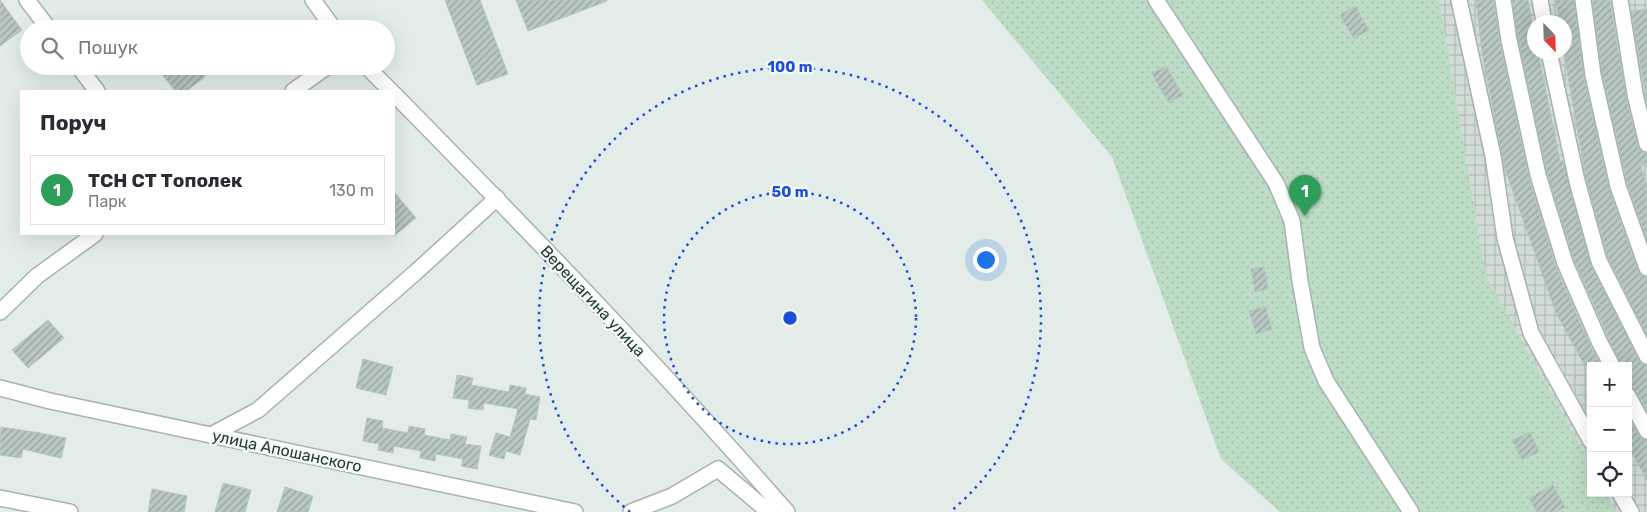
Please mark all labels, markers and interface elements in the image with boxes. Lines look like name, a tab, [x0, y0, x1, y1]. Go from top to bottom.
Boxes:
north arrow	[1527, 15, 1572, 60]
search box	[20, 20, 395, 75]
icon: search	[38, 34, 66, 62]
text: Пошук	[78, 36, 138, 59]
text: 100 m	[768, 58, 812, 76]
text: Поруч	[40, 110, 106, 135]
text: ТСН СТ Тополек	[88, 169, 243, 192]
pin: 1	[1289, 175, 1321, 216]
text: 1	[53, 181, 61, 200]
text: 130 m	[329, 181, 374, 200]
text: 50 m	[772, 183, 808, 201]
text: Парк	[88, 192, 126, 211]
street label: Верещагина улица	[537, 241, 649, 361]
your location	[973, 247, 999, 273]
centre of rings	[781, 309, 799, 327]
map controls	[1587, 362, 1632, 497]
button: +	[1587, 362, 1632, 407]
button: −	[1587, 407, 1632, 452]
street label: улица Апошанского	[210, 426, 364, 476]
button: locate	[1587, 452, 1632, 497]

